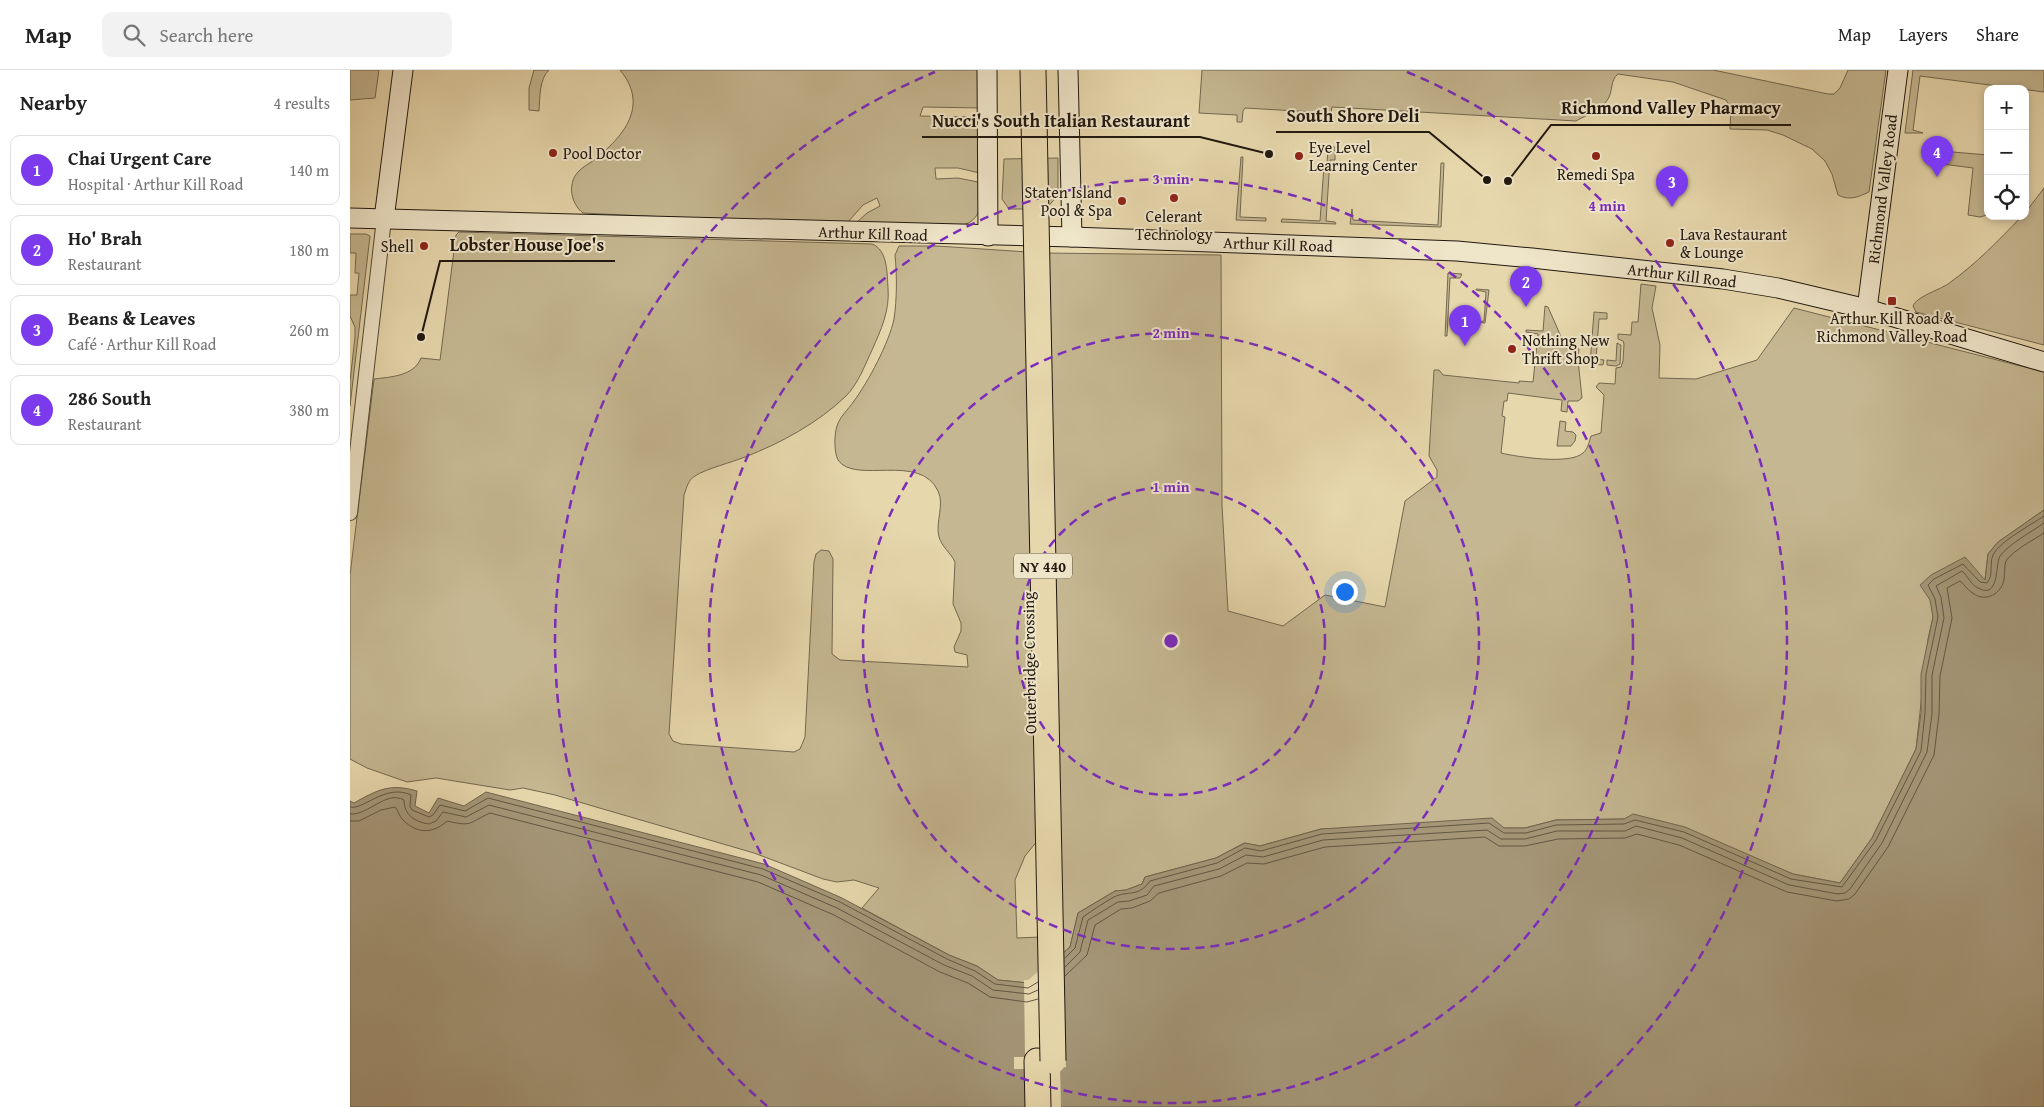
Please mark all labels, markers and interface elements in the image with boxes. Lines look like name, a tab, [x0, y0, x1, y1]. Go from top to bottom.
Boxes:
search box	[102, 12, 452, 57]
text: Map	[25, 17, 72, 52]
icon: search	[120, 21, 148, 49]
text: Search here	[160, 21, 253, 49]
text: Map	[1838, 21, 1871, 48]
text: Layers	[1899, 21, 1948, 48]
text: Share	[1976, 21, 2019, 48]
map controls	[1984, 85, 2029, 220]
button: +	[1984, 85, 2029, 130]
text: Nearby	[20, 87, 87, 118]
text: 4 results	[273, 91, 330, 115]
callout: Richmond Valley Pharmacy	[1551, 92, 1791, 125]
text: Richmond Valley Pharmacy	[1561, 94, 1782, 121]
callout: South Shore Deli	[1276, 99, 1429, 132]
text: South Shore Deli	[1287, 102, 1420, 129]
callout: Nucci's South Italian Restaurant	[922, 104, 1200, 137]
text: Nucci's South Italian Restaurant	[932, 107, 1190, 134]
street label: Richmond Valley Road	[1861, 112, 1903, 265]
button: −	[1984, 130, 2029, 175]
place label: Eye Level Learning Center	[1309, 135, 1418, 177]
pin: 4	[1921, 136, 1953, 177]
place label: Pool Doctor	[563, 141, 642, 165]
text: Chai Urgent Care	[68, 144, 212, 172]
marker: Pool Doctor	[547, 147, 559, 159]
marker: Eye Level Learning Center	[1293, 150, 1305, 162]
marker: Remedi Spa	[1590, 150, 1602, 162]
text: 1	[33, 158, 41, 182]
text: 140 m	[289, 158, 329, 182]
place label: Remedi Spa	[1557, 162, 1635, 186]
pin: 3	[1656, 166, 1688, 207]
text: 3 min	[1152, 168, 1190, 189]
text: Hospital · Arthur Kill Road	[68, 172, 243, 196]
button: locate	[1984, 175, 2029, 220]
place label: Staten Island Pool & Spa	[1024, 180, 1112, 222]
marker: Celerant Technology	[1168, 192, 1180, 204]
marker: Staten Island Pool & Spa	[1116, 195, 1128, 207]
text: 4 min	[1588, 195, 1626, 216]
place label: Celerant Technology	[1135, 204, 1213, 246]
street label: Arthur Kill Road	[818, 219, 929, 247]
place label: Lava Restaurant & Lounge	[1680, 222, 1788, 264]
text: Ho' Brah	[68, 224, 142, 252]
callout: Lobster House Joe's	[440, 228, 615, 261]
street label: Arthur Kill Road	[1223, 230, 1334, 258]
text: Lobster House Joe's	[450, 231, 605, 258]
place label: Shell	[381, 234, 415, 258]
marker: Lava Restaurant & Lounge	[1664, 237, 1676, 249]
text: 2	[33, 238, 41, 262]
text: 180 m	[289, 238, 329, 262]
marker: Shell	[418, 240, 430, 252]
text: Restaurant	[68, 252, 142, 276]
street label: Arthur Kill Road	[1626, 256, 1738, 294]
pin: 2	[1510, 266, 1542, 307]
marker: Arthur Kill Road & Richmond Valley Road	[1886, 295, 1898, 307]
text: Beans & Leaves	[68, 304, 195, 332]
pin: 1	[1449, 305, 1481, 346]
place label: Arthur Kill Road & Richmond Valley Road	[1817, 306, 1968, 348]
text: 3	[33, 318, 41, 342]
text: 260 m	[289, 318, 329, 342]
text: 2 min	[1152, 322, 1190, 343]
place label: Nothing New Thrift Shop	[1522, 328, 1610, 370]
text: Café · Arthur Kill Road	[68, 332, 216, 356]
marker: Nothing New Thrift Shop	[1506, 343, 1518, 355]
text: 286 South	[68, 384, 151, 412]
text: 4	[33, 398, 41, 422]
text: 380 m	[289, 398, 329, 422]
text: Restaurant	[68, 412, 142, 436]
text: 1 min	[1152, 476, 1190, 497]
road number: NY 440	[1014, 554, 1072, 578]
your location	[1332, 579, 1358, 605]
street label: Outerbridge Crossing	[1016, 592, 1042, 734]
centre of rings	[1162, 632, 1180, 650]

